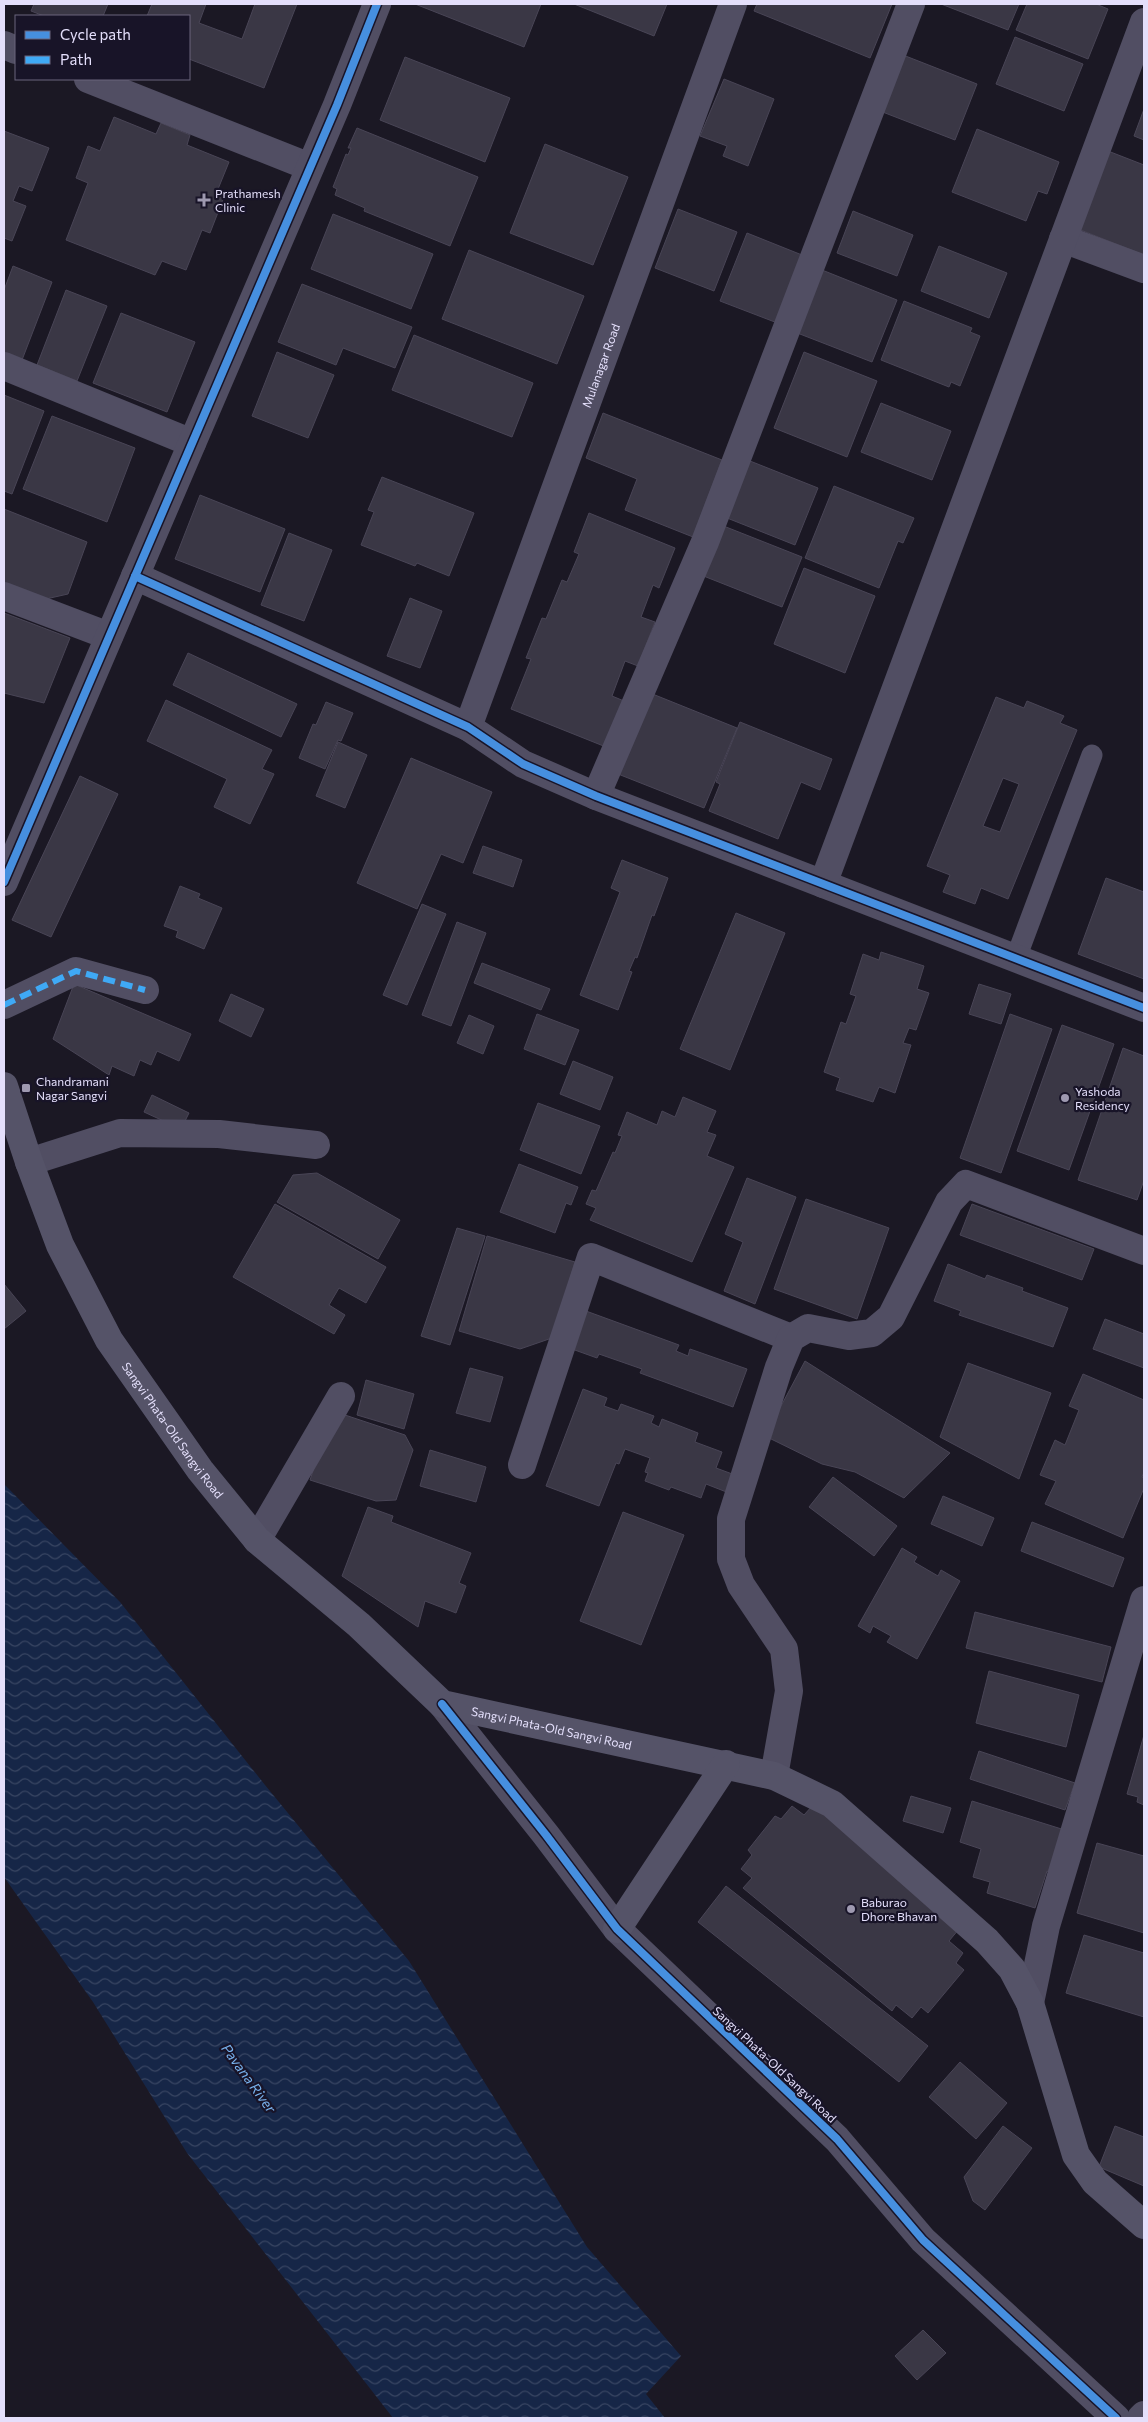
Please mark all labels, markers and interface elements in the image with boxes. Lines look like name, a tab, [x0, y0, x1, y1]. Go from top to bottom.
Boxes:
legend	[15, 15, 190, 80]
text: Cycle path	[60, 25, 131, 43]
text: Path	[60, 50, 92, 68]
place label: Prathamesh Clinic	[215, 186, 281, 214]
marker: Prathamesh Clinic	[197, 193, 211, 207]
street label: Mulanagar Road	[579, 321, 622, 409]
place label: Chandramani Nagar Sangvi	[36, 1074, 109, 1102]
marker: Chandramani Nagar Sangvi	[20, 1082, 32, 1094]
place label: Yashoda Residency	[1075, 1084, 1130, 1112]
marker: Yashoda Residency	[1059, 1092, 1071, 1104]
street label: Sangvi Phata-Old Sangvi Road	[120, 1359, 227, 1501]
street label: Sangvi Phata-Old Sangvi Road	[470, 1704, 633, 1752]
place label: Baburao Dhore Bhavan	[861, 1895, 937, 1923]
marker: Baburao Dhore Bhavan	[845, 1903, 857, 1915]
street label: Sangvi Phata-Old Sangvi Road	[710, 2003, 840, 2125]
water label: Pavana River	[218, 2040, 280, 2116]

